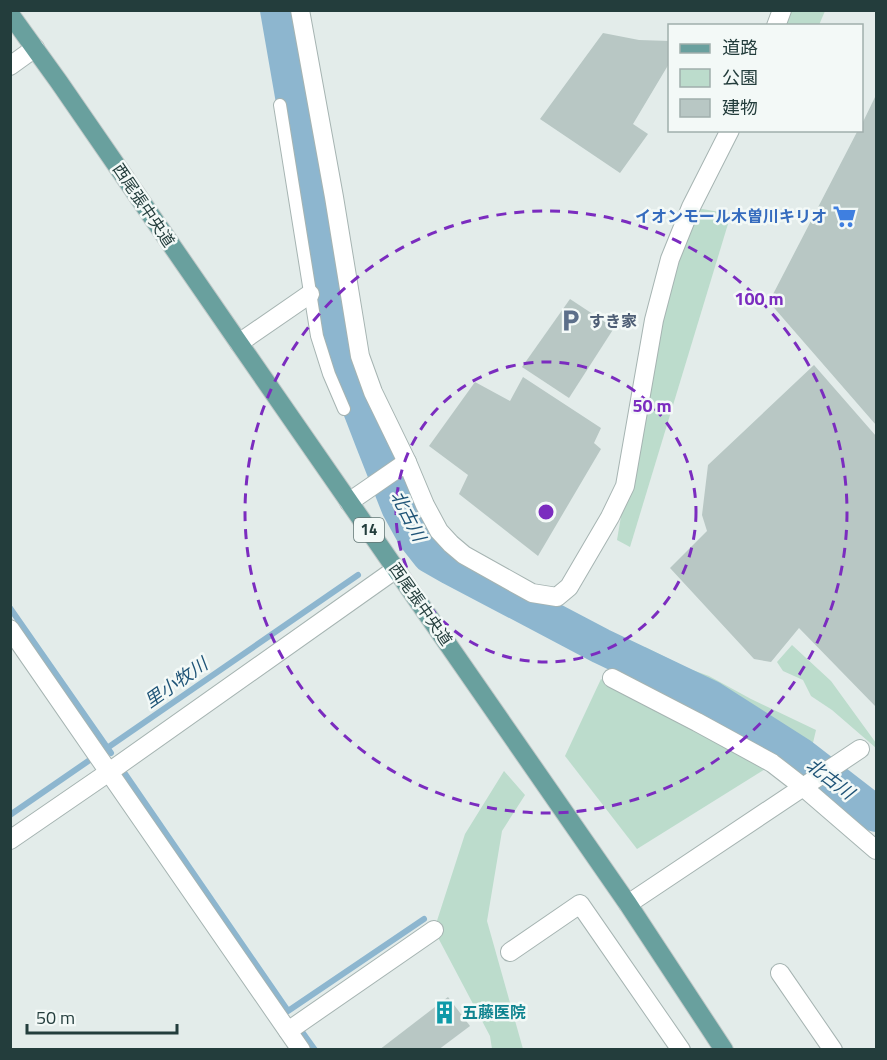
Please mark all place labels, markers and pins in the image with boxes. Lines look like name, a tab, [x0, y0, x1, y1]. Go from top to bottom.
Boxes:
supermarket icon: イオンモール木曽川キリオ	[832, 203, 858, 229]
place label: イオンモール木曽川キリオ	[635, 204, 827, 228]
parking icon: すき家	[558, 308, 584, 334]
place label: すき家	[589, 309, 637, 333]
centre of rings	[536, 502, 556, 522]
building icon: 五藤医院	[431, 999, 457, 1025]
place label: 五藤医院	[462, 1000, 526, 1024]

